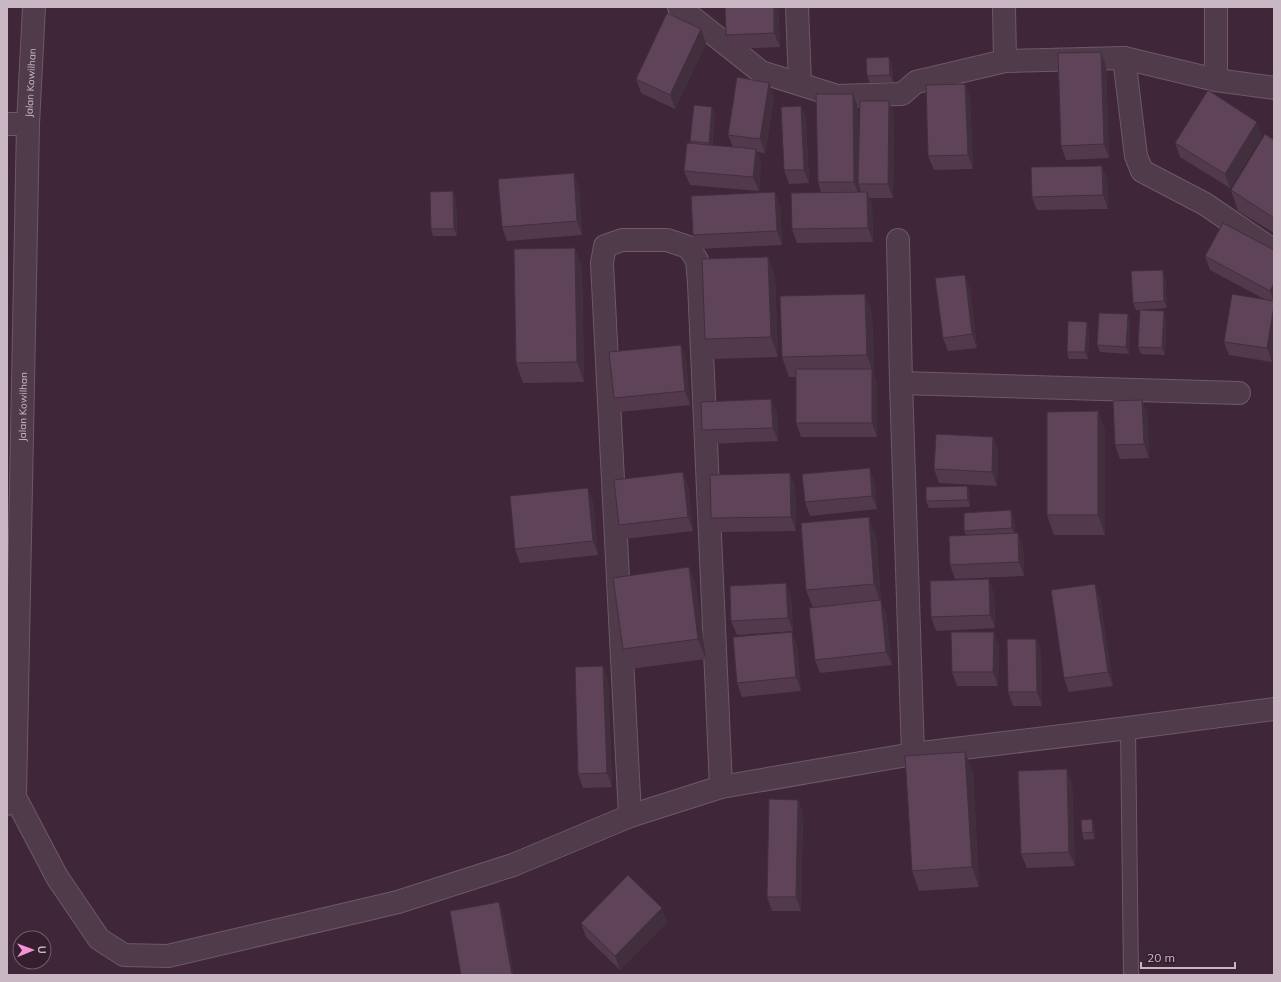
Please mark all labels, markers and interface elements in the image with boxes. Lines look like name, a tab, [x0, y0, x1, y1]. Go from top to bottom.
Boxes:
street label: Jalan Kowilhan	[22, 48, 39, 118]
street label: Jalan Kowilhan	[16, 372, 30, 441]
north arrow	[12, 930, 52, 970]
scale bar	[1141, 944, 1235, 970]
text: U	[35, 946, 49, 954]
text: 20 m	[1147, 950, 1175, 965]

